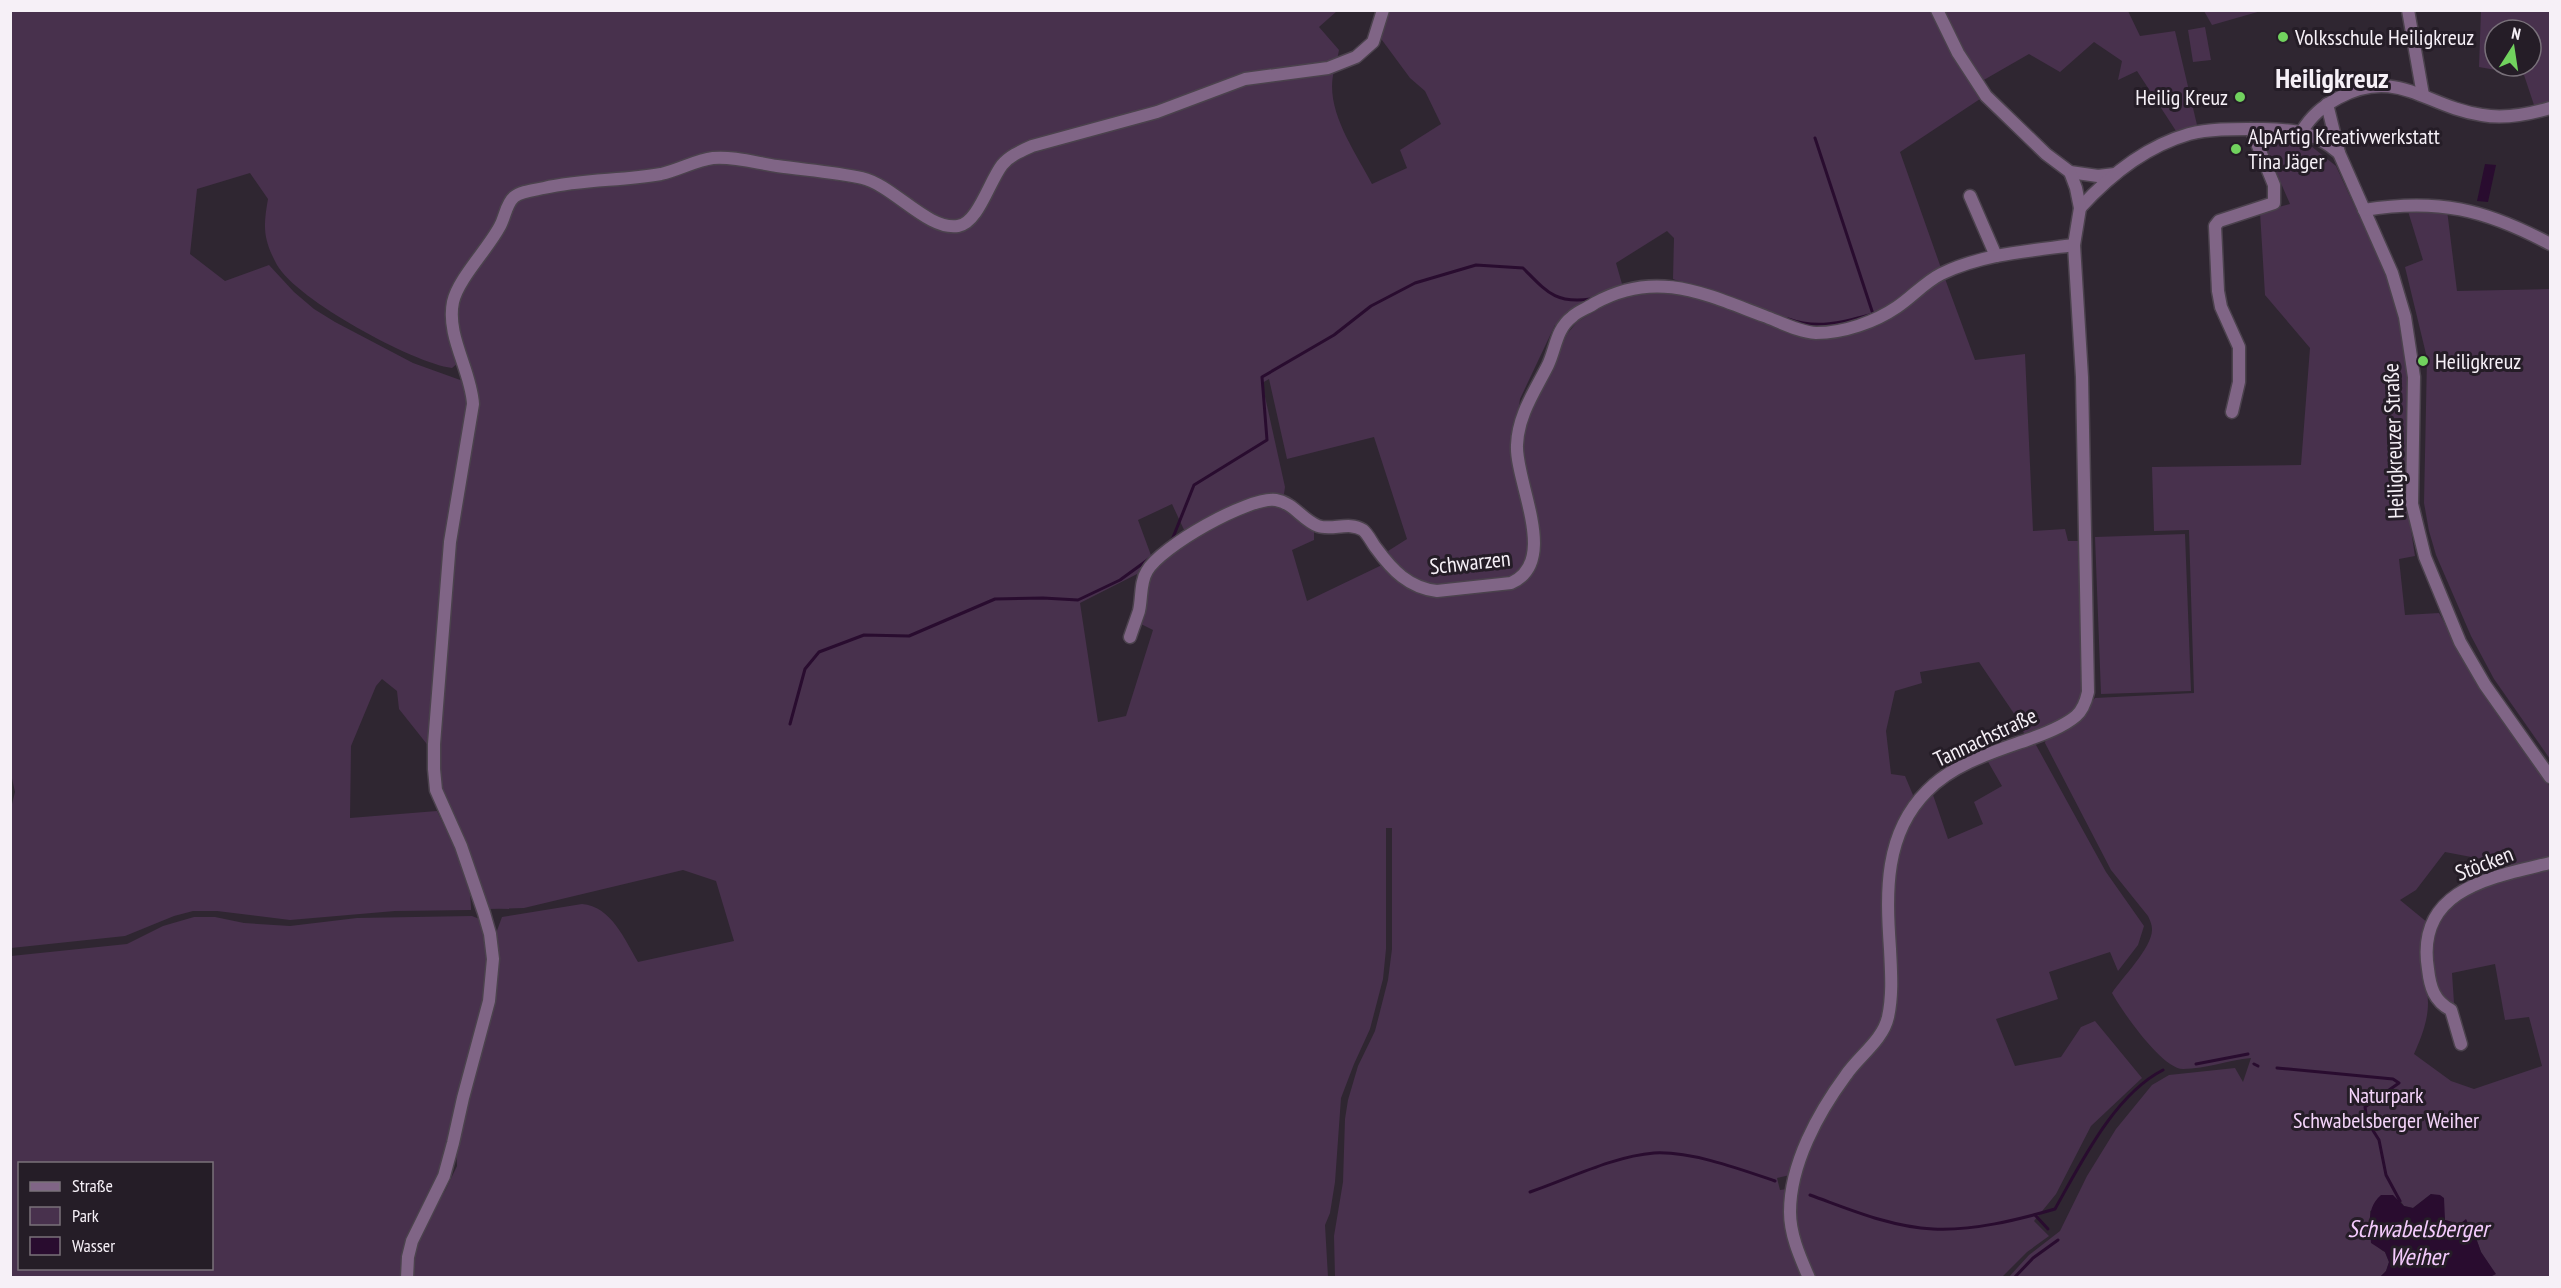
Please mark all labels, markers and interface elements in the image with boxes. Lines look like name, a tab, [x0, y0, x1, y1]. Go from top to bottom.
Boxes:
north arrow	[2483, 18, 2543, 78]
place label: Volksschule Heiligkreuz	[2294, 23, 2474, 51]
text: N	[2510, 23, 2522, 44]
marker: Volksschule Heiligkreuz	[2276, 30, 2290, 44]
district label: Heiligkreuz	[2275, 59, 2389, 96]
place label: Heilig Kreuz	[2135, 83, 2228, 111]
marker: Heilig Kreuz	[2233, 90, 2247, 104]
place label: AlpArtig Kreativwerkstatt Tina Jäger	[2248, 122, 2440, 175]
marker: AlpArtig Kreativwerkstatt Tina Jäger	[2229, 142, 2243, 156]
place label: Heiligkreuz	[2435, 347, 2521, 375]
marker: Heiligkreuz	[2416, 354, 2430, 368]
street label: Heiligkreuzer Straße	[2376, 363, 2410, 519]
street label: Schwarzen	[1428, 544, 1512, 580]
street label: Tannachstraße	[1929, 701, 2041, 773]
street label: Stöcken	[2451, 839, 2517, 887]
park label: Naturpark Schwabelsberger Weiher	[2293, 1081, 2479, 1134]
legend	[18, 1162, 213, 1270]
text: Straße	[72, 1174, 113, 1197]
text: Park	[72, 1204, 99, 1227]
water label: Schwabelsberger Weiher	[2348, 1213, 2492, 1272]
text: Wasser	[72, 1234, 115, 1257]

